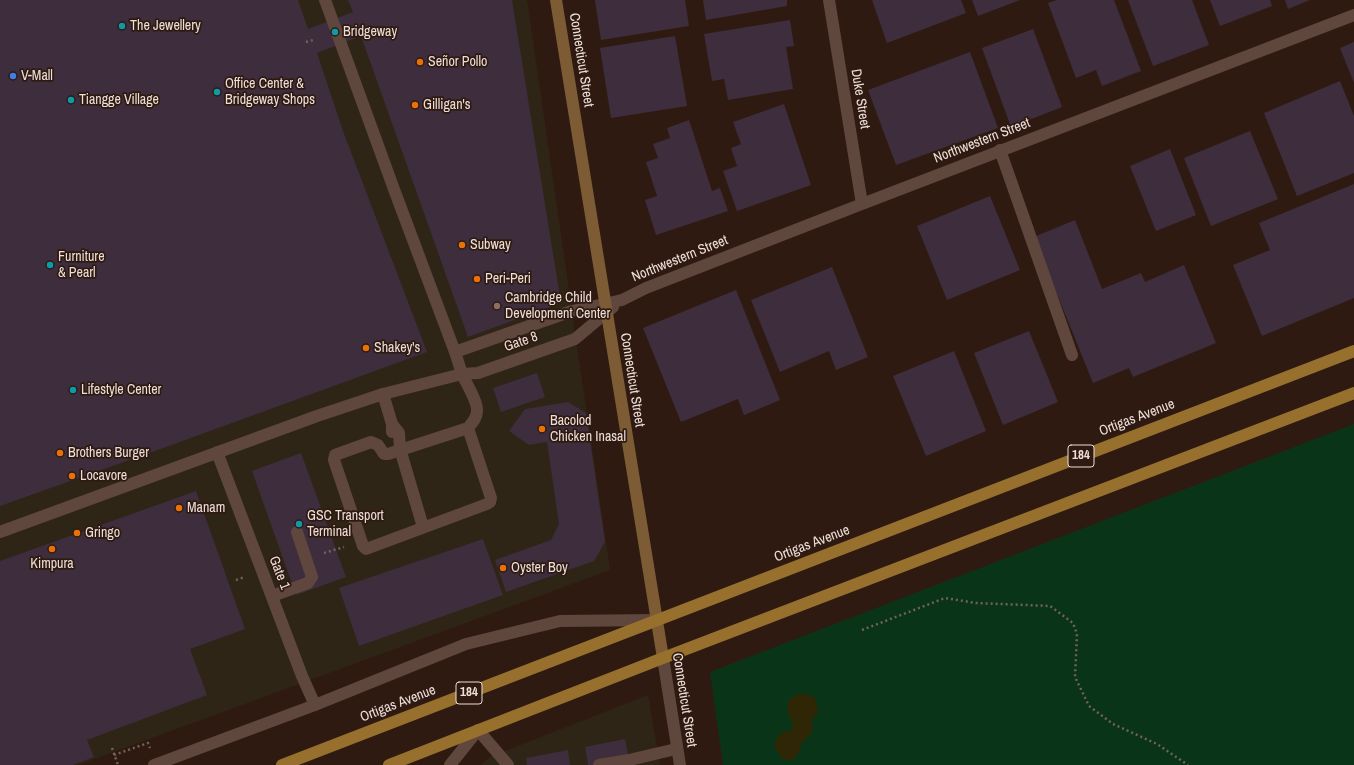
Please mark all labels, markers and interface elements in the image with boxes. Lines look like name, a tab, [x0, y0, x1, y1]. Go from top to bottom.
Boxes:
street label: Connecticut Street	[565, 12, 597, 108]
place label: The Jewellery	[130, 18, 201, 34]
marker: The Jewellery	[117, 21, 127, 31]
place label: Bridgeway	[343, 24, 397, 40]
marker: Bridgeway	[330, 27, 340, 37]
place label: Señor Pollo	[428, 54, 487, 70]
marker: Señor Pollo	[415, 57, 425, 67]
place label: V-Mall	[21, 68, 53, 84]
street label: Duke Street	[847, 68, 873, 130]
marker: V-Mall	[8, 71, 18, 81]
place label: Office Center & Bridgeway Shops	[225, 76, 315, 108]
marker: Office Center & Bridgeway Shops	[212, 87, 222, 97]
place label: Tiangge Village	[79, 92, 159, 108]
marker: Tiangge Village	[66, 95, 76, 105]
place label: Gilligan's	[423, 97, 471, 113]
marker: Gilligan's	[410, 100, 420, 110]
street label: Northwestern Street	[931, 115, 1033, 167]
street label: Northwestern Street	[630, 232, 730, 286]
place label: Subway	[470, 237, 511, 253]
marker: Subway	[457, 240, 467, 250]
place label: Furniture & Pearl	[58, 249, 105, 282]
marker: Furniture & Pearl	[45, 260, 55, 270]
place label: Peri-Peri	[485, 271, 531, 287]
marker: Peri-Peri	[472, 274, 482, 284]
place label: Cambridge Child Development Center	[505, 290, 610, 322]
marker: Cambridge Child Development Center	[492, 301, 502, 311]
street label: Gate 8	[502, 328, 540, 356]
street label: Connecticut Street	[616, 332, 648, 428]
place label: Shakey's	[374, 340, 420, 356]
marker: Shakey's	[361, 343, 371, 353]
place label: Lifestyle Center	[81, 382, 161, 398]
marker: Lifestyle Center	[68, 385, 78, 395]
street label: Ortigas Avenue	[1097, 396, 1177, 440]
place label: Bacolod Chicken Inasal	[550, 413, 626, 446]
marker: Bacolod Chicken Inasal	[537, 424, 547, 434]
place label: Brothers Burger	[68, 445, 149, 461]
road number: 184	[1068, 445, 1094, 467]
marker: Brothers Burger	[55, 448, 65, 458]
place label: Locavore	[80, 468, 127, 484]
marker: Locavore	[67, 471, 77, 481]
place label: Manam	[187, 500, 225, 516]
marker: Manam	[174, 503, 184, 513]
place label: GSC Transport Terminal	[307, 508, 384, 540]
marker: GSC Transport Terminal	[294, 519, 304, 529]
street label: Ortigas Avenue	[772, 522, 852, 566]
place label: Gringo	[85, 525, 120, 541]
marker: Gringo	[72, 528, 82, 538]
marker: Kimpura	[47, 544, 57, 554]
street label: Gate 1	[265, 554, 293, 592]
place label: Kimpura	[30, 556, 74, 572]
place label: Oyster Boy	[511, 560, 568, 576]
marker: Oyster Boy	[498, 563, 508, 573]
street label: Connecticut Street	[668, 652, 700, 748]
street label: Ortigas Avenue	[358, 682, 438, 726]
road number: 184	[456, 682, 482, 704]

